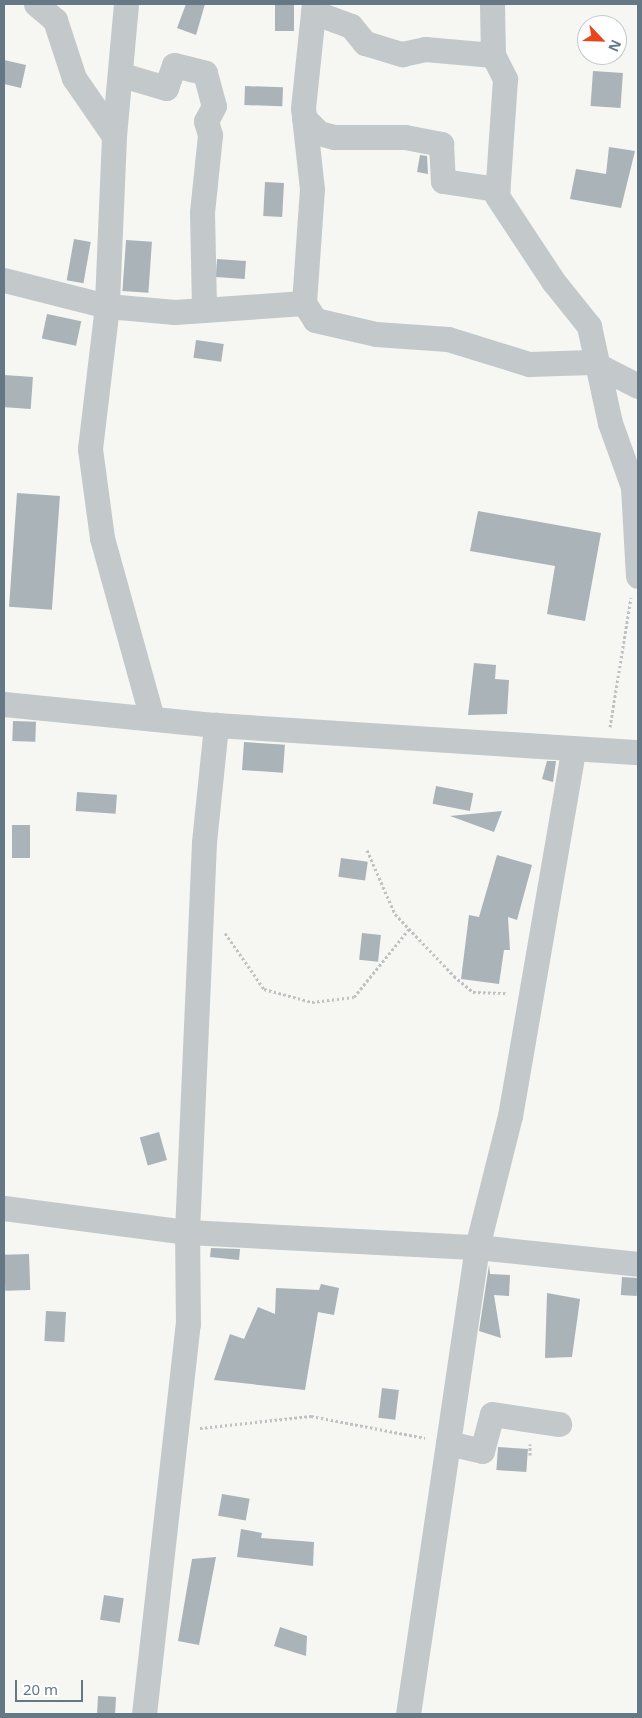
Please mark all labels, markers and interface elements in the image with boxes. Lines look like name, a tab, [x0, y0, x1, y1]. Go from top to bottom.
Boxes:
north arrow	[577, 15, 627, 65]
text: N	[604, 37, 626, 55]
scale bar	[18, 1670, 85, 1702]
text: 20 m	[23, 1679, 58, 1699]

